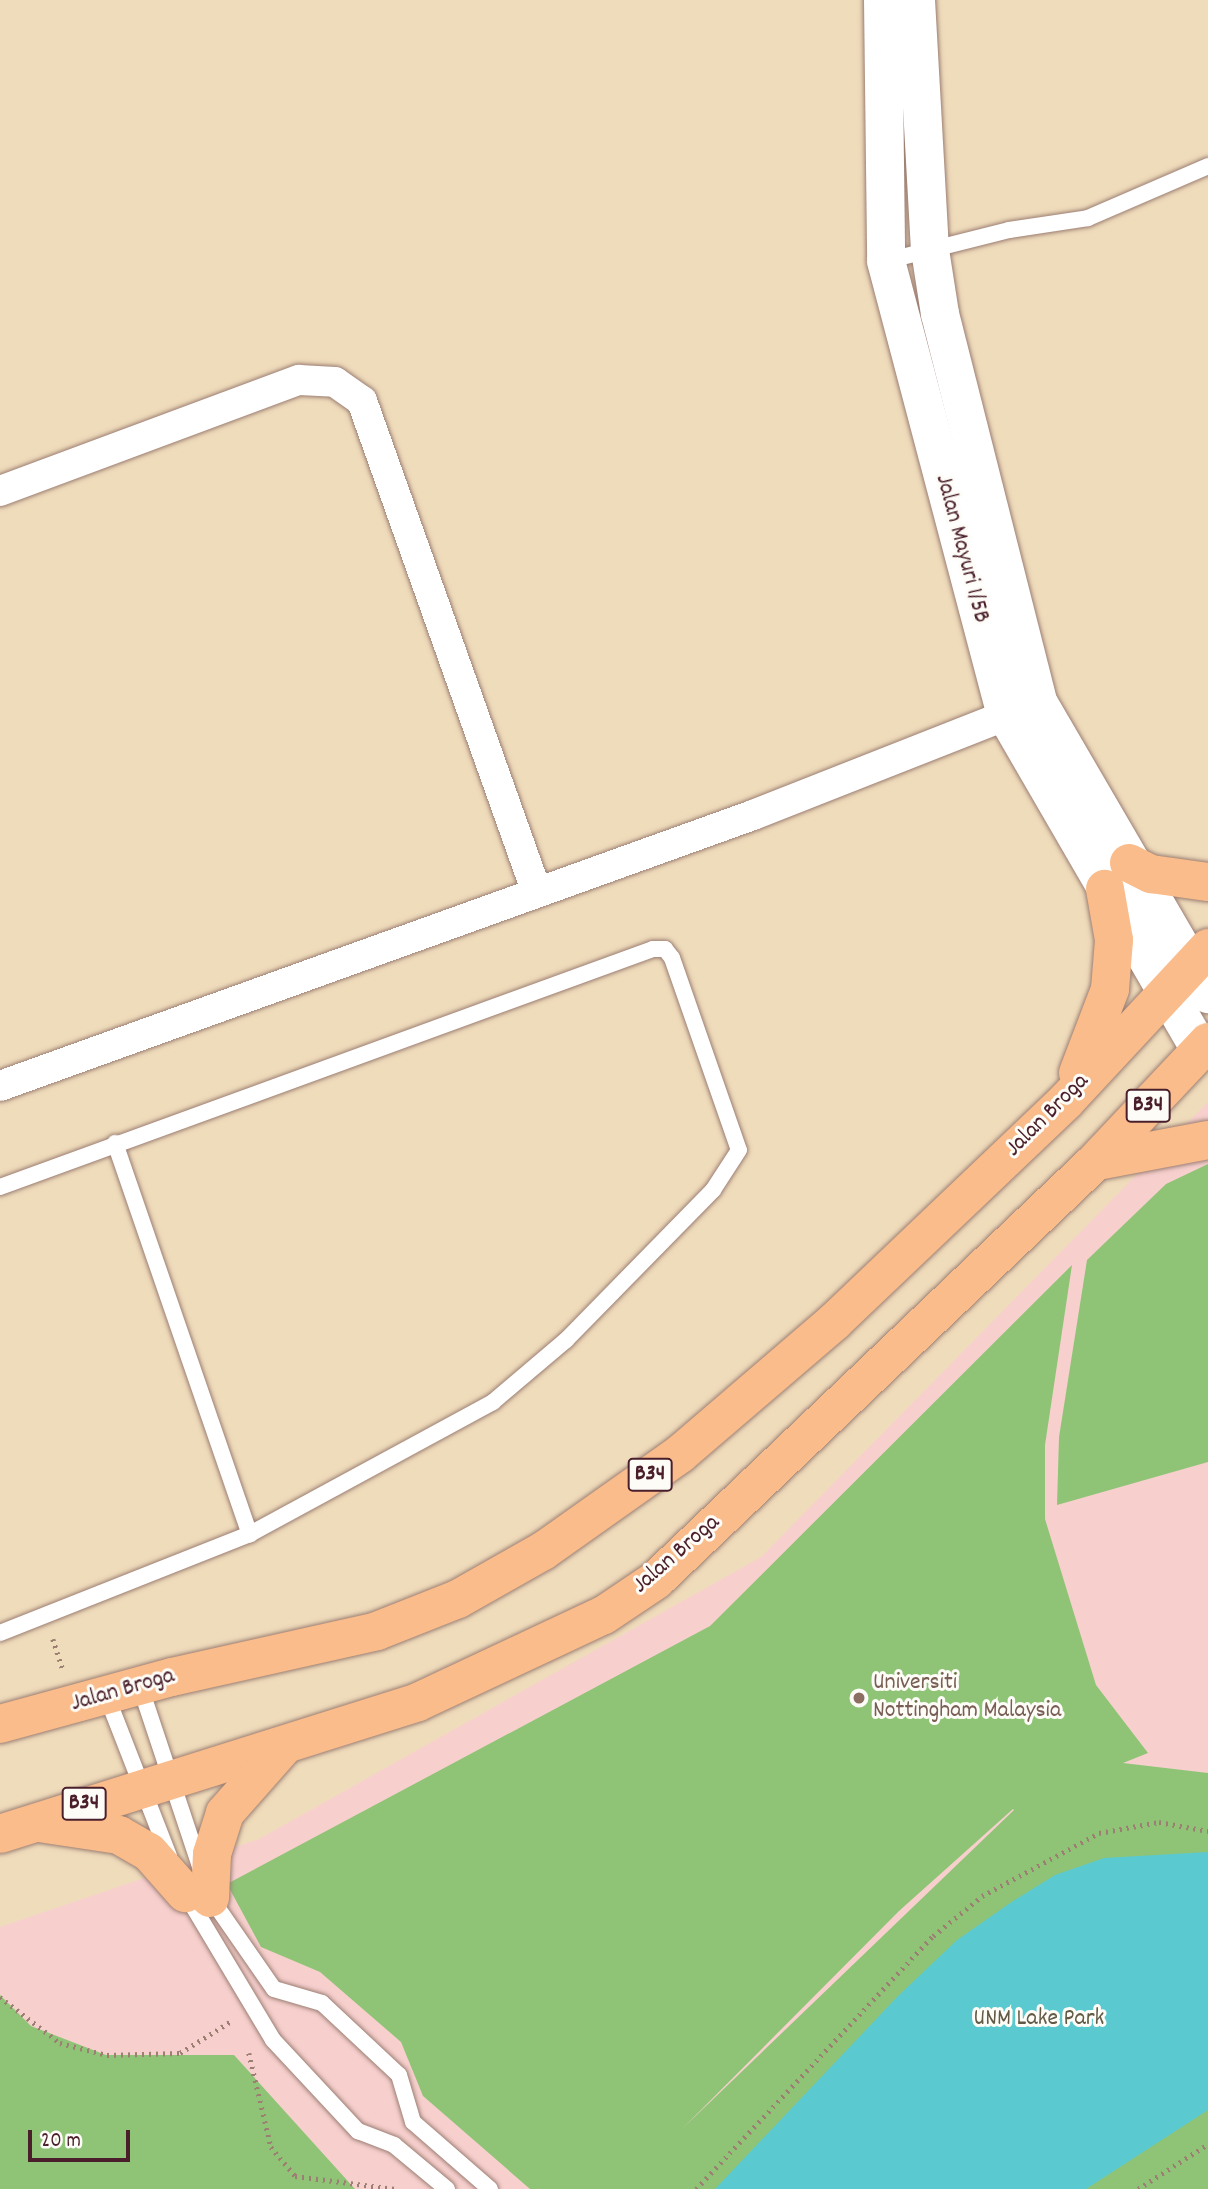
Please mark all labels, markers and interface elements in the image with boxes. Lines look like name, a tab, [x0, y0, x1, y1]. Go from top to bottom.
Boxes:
street label: Jalan Mayuri 1/5B	[927, 472, 995, 626]
street label: Jalan Broga	[1000, 1068, 1096, 1164]
road number: B34	[1125, 1086, 1171, 1126]
road number: B34	[627, 1456, 673, 1494]
street label: Jalan Broga	[627, 1509, 727, 1601]
street label: Jalan Broga	[68, 1663, 178, 1719]
place label: Universiti Nottingham Malaysia	[873, 1670, 1061, 1726]
marker: Universiti Nottingham Malaysia	[851, 1690, 867, 1706]
road number: B34	[61, 1784, 107, 1824]
park label: UNM Lake Park	[974, 2006, 1104, 2034]
scale bar	[32, 2116, 133, 2160]
text: 20 m	[41, 2127, 81, 2157]

